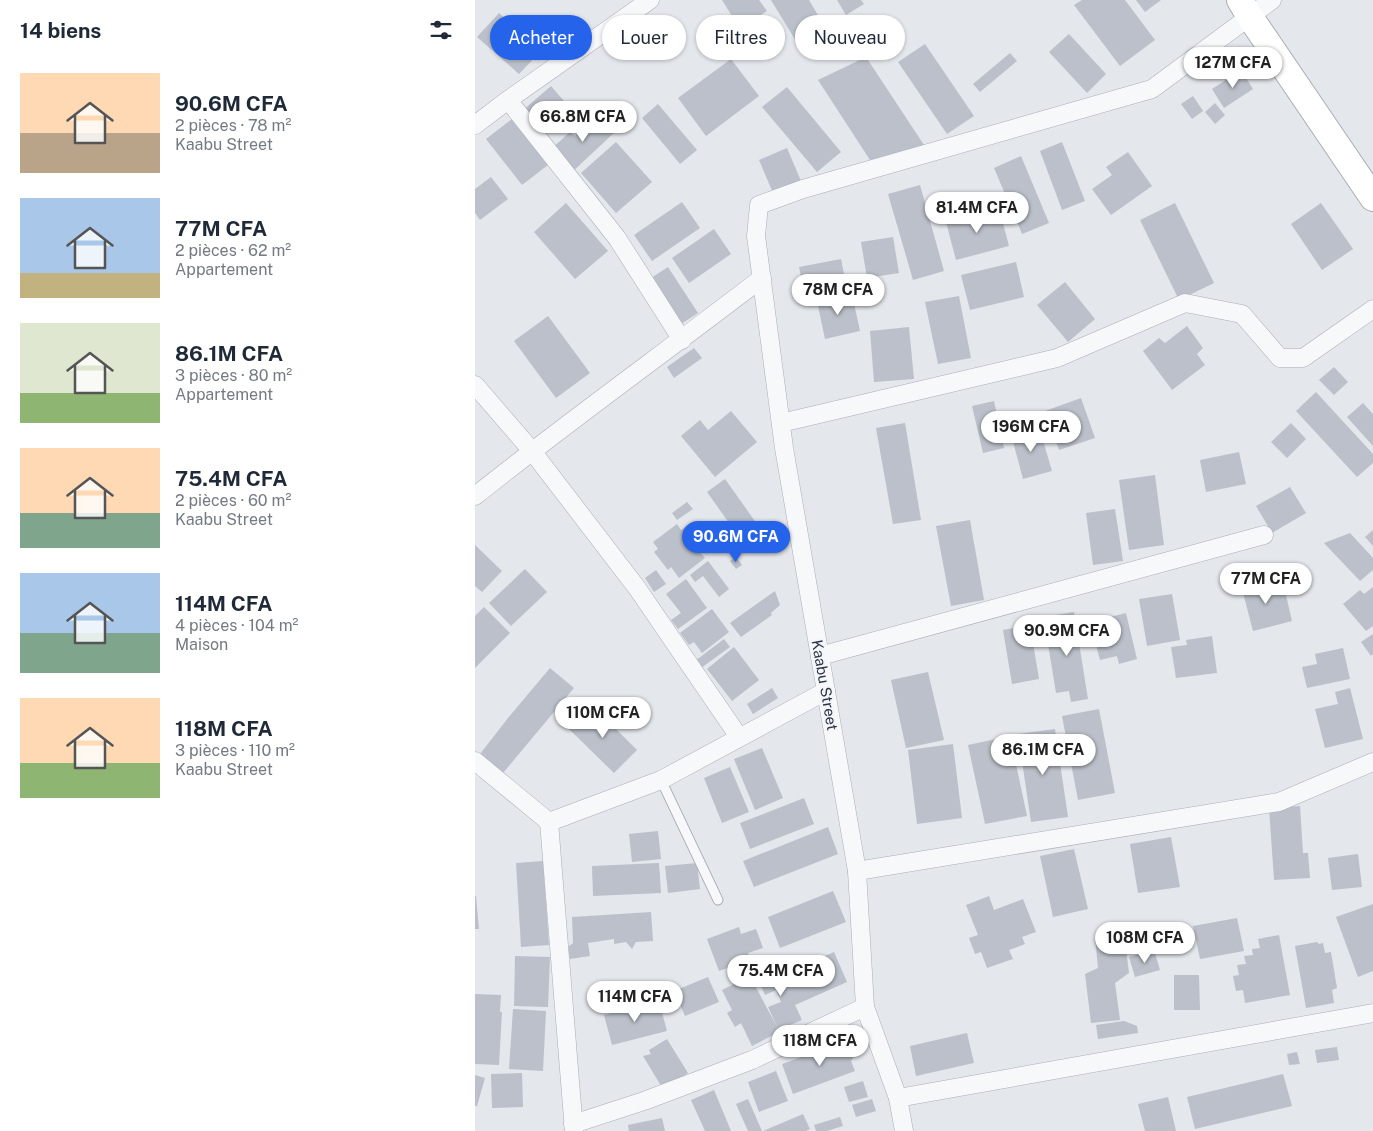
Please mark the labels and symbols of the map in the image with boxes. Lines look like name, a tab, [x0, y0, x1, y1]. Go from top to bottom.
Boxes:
pin: 127M CFA	[1181, 46, 1285, 89]
pin: 66.8M CFA	[526, 100, 640, 143]
pin: 81.4M CFA	[920, 192, 1034, 234]
pin: 78M CFA	[792, 274, 884, 316]
pin: 196M CFA	[979, 410, 1083, 453]
pin: 90.6M CFA	[679, 520, 793, 563]
pin: 77M CFA	[1220, 562, 1312, 605]
pin: 90.9M CFA	[1010, 614, 1124, 657]
street label: Kaabu Street	[809, 638, 841, 732]
pin: 110M CFA	[551, 696, 655, 739]
pin: 86.1M CFA	[986, 734, 1100, 776]
pin: 108M CFA	[1093, 922, 1197, 964]
pin: 75.4M CFA	[724, 954, 838, 997]
pin: 114M CFA	[583, 980, 687, 1023]
pin: 118M CFA	[768, 1024, 872, 1067]

